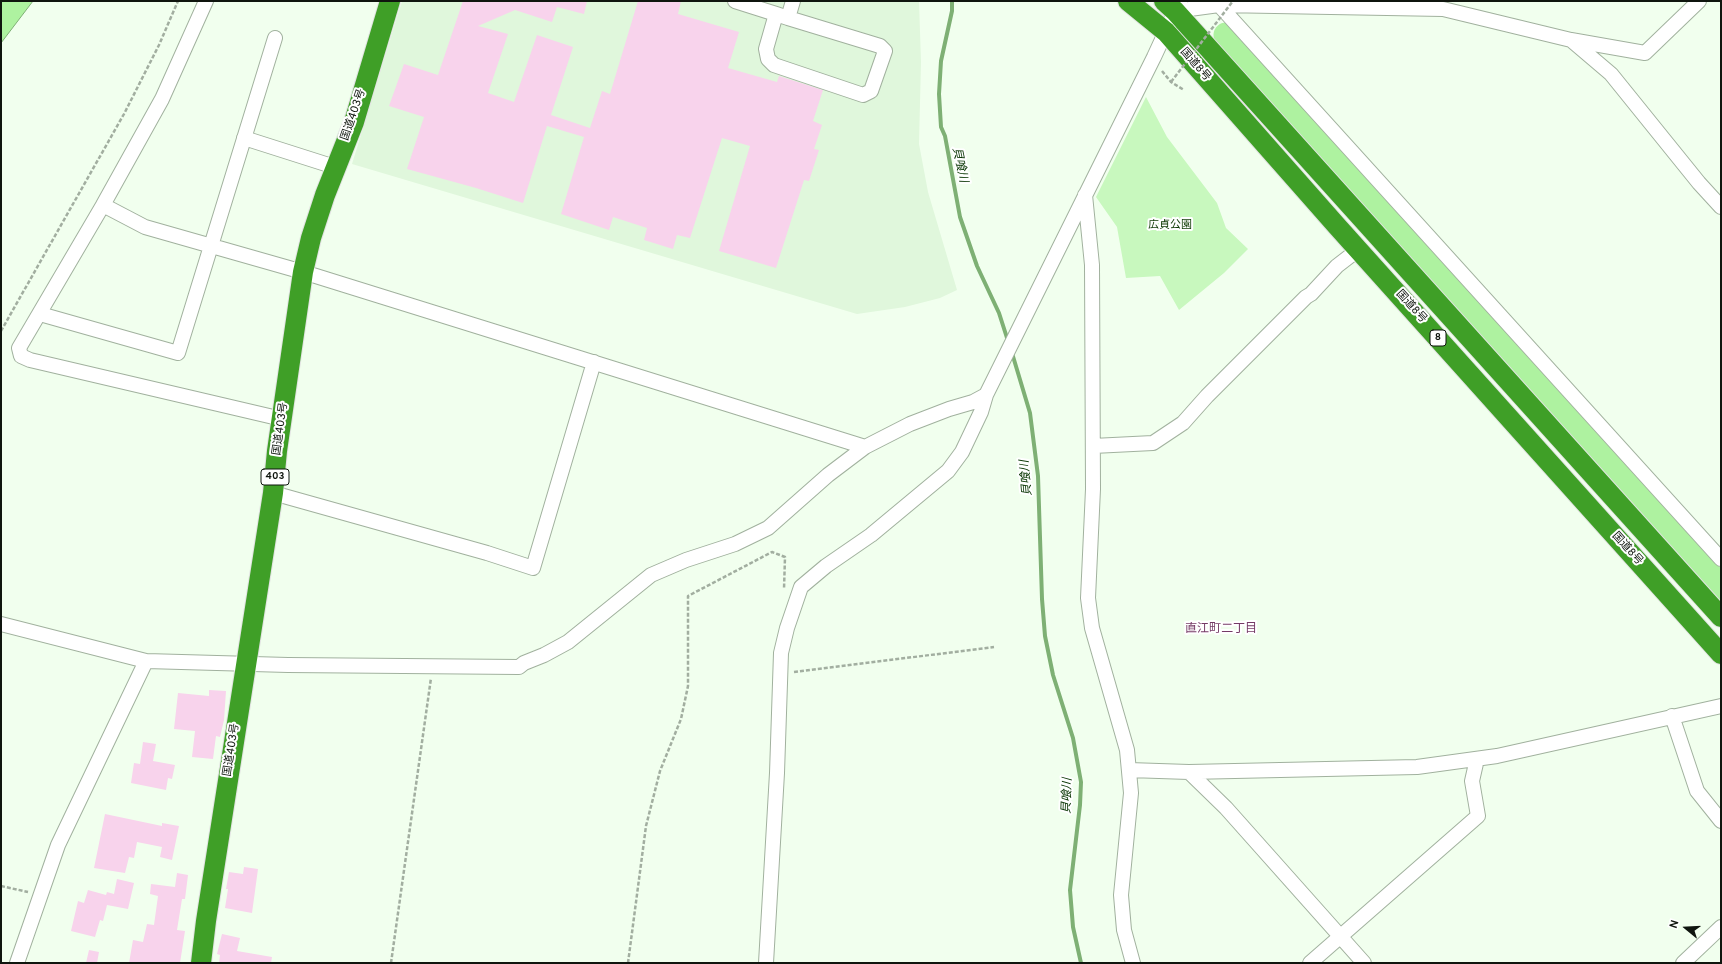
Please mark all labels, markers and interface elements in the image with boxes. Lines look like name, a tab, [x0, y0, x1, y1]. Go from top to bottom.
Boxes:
street label: 国道8号	[1177, 46, 1213, 84]
street label: 国道403号	[339, 88, 369, 142]
water label: 貝喰川	[948, 146, 970, 184]
park label: 広貞公園	[1148, 219, 1192, 233]
street label: 国道8号	[1393, 288, 1429, 326]
road number: 8	[1430, 330, 1446, 346]
street label: 国道403号	[271, 402, 291, 456]
water label: 貝喰川	[1018, 459, 1036, 497]
road number: 403	[261, 469, 289, 485]
street label: 国道8号	[1609, 530, 1645, 568]
district label: 直江町二丁目	[1185, 623, 1257, 637]
street label: 国道403号	[221, 723, 243, 777]
water label: 貝喰川	[1060, 778, 1076, 814]
north arrow	[1666, 908, 1706, 948]
text: N	[1667, 918, 1682, 930]

